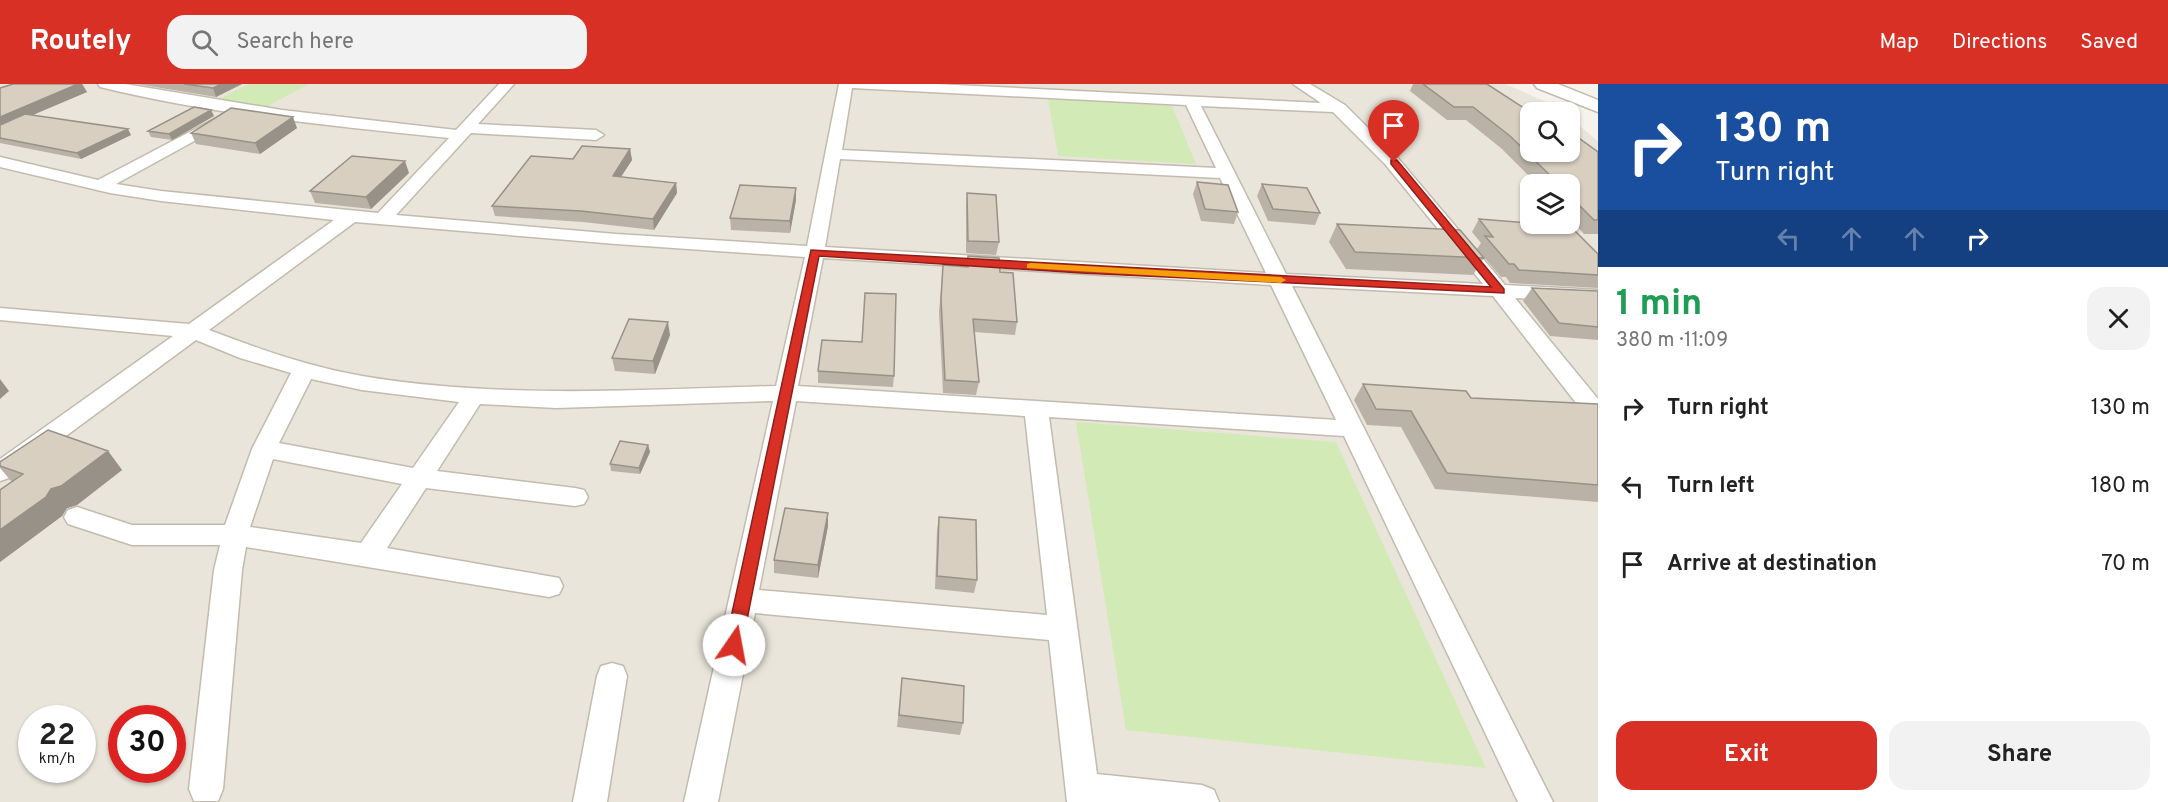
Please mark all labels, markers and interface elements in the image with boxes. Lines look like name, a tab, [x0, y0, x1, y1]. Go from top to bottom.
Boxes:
search box	[167, 15, 587, 69]
text: Routely	[30, 24, 131, 60]
icon: search	[188, 26, 221, 59]
text: Search here	[236, 29, 354, 56]
text: Map	[1879, 29, 1919, 56]
text: Directions	[1952, 29, 2047, 56]
text: Saved	[2080, 29, 2138, 56]
pin	[1368, 100, 1419, 162]
map controls	[1520, 102, 1580, 234]
button: search	[1520, 102, 1580, 162]
text: 130 m	[1715, 104, 1831, 157]
icon: right	[1616, 108, 1694, 186]
icon: arrive	[1377, 109, 1410, 142]
text: Turn right	[1715, 156, 1834, 190]
button: layers	[1520, 174, 1580, 234]
icon: left	[1772, 222, 1805, 255]
icon: ahead	[1835, 222, 1868, 255]
icon: ahead	[1898, 222, 1931, 255]
icon: right	[1961, 222, 1994, 255]
text: 1 min	[1616, 282, 1702, 328]
button: close	[2087, 287, 2150, 350]
text: 380 m · 11:09	[1616, 328, 1728, 354]
icon: right	[1616, 392, 1649, 425]
text: Turn right	[1667, 395, 1769, 422]
text: 130 m	[2091, 395, 2150, 422]
icon: left	[1616, 470, 1649, 503]
text: Turn left	[1667, 473, 1755, 500]
text: 180 m	[2091, 473, 2150, 500]
icon: arrive	[1616, 548, 1649, 581]
text: Arrive at destination	[1667, 551, 1877, 578]
text: 70 m	[2101, 551, 2150, 578]
position arrow	[702, 613, 766, 677]
speed limit sign: 30	[108, 705, 186, 783]
text: 22	[39, 718, 75, 755]
button: Exit	[1616, 721, 1877, 790]
button: Share	[1889, 721, 2150, 790]
text: km/h	[39, 750, 75, 769]

